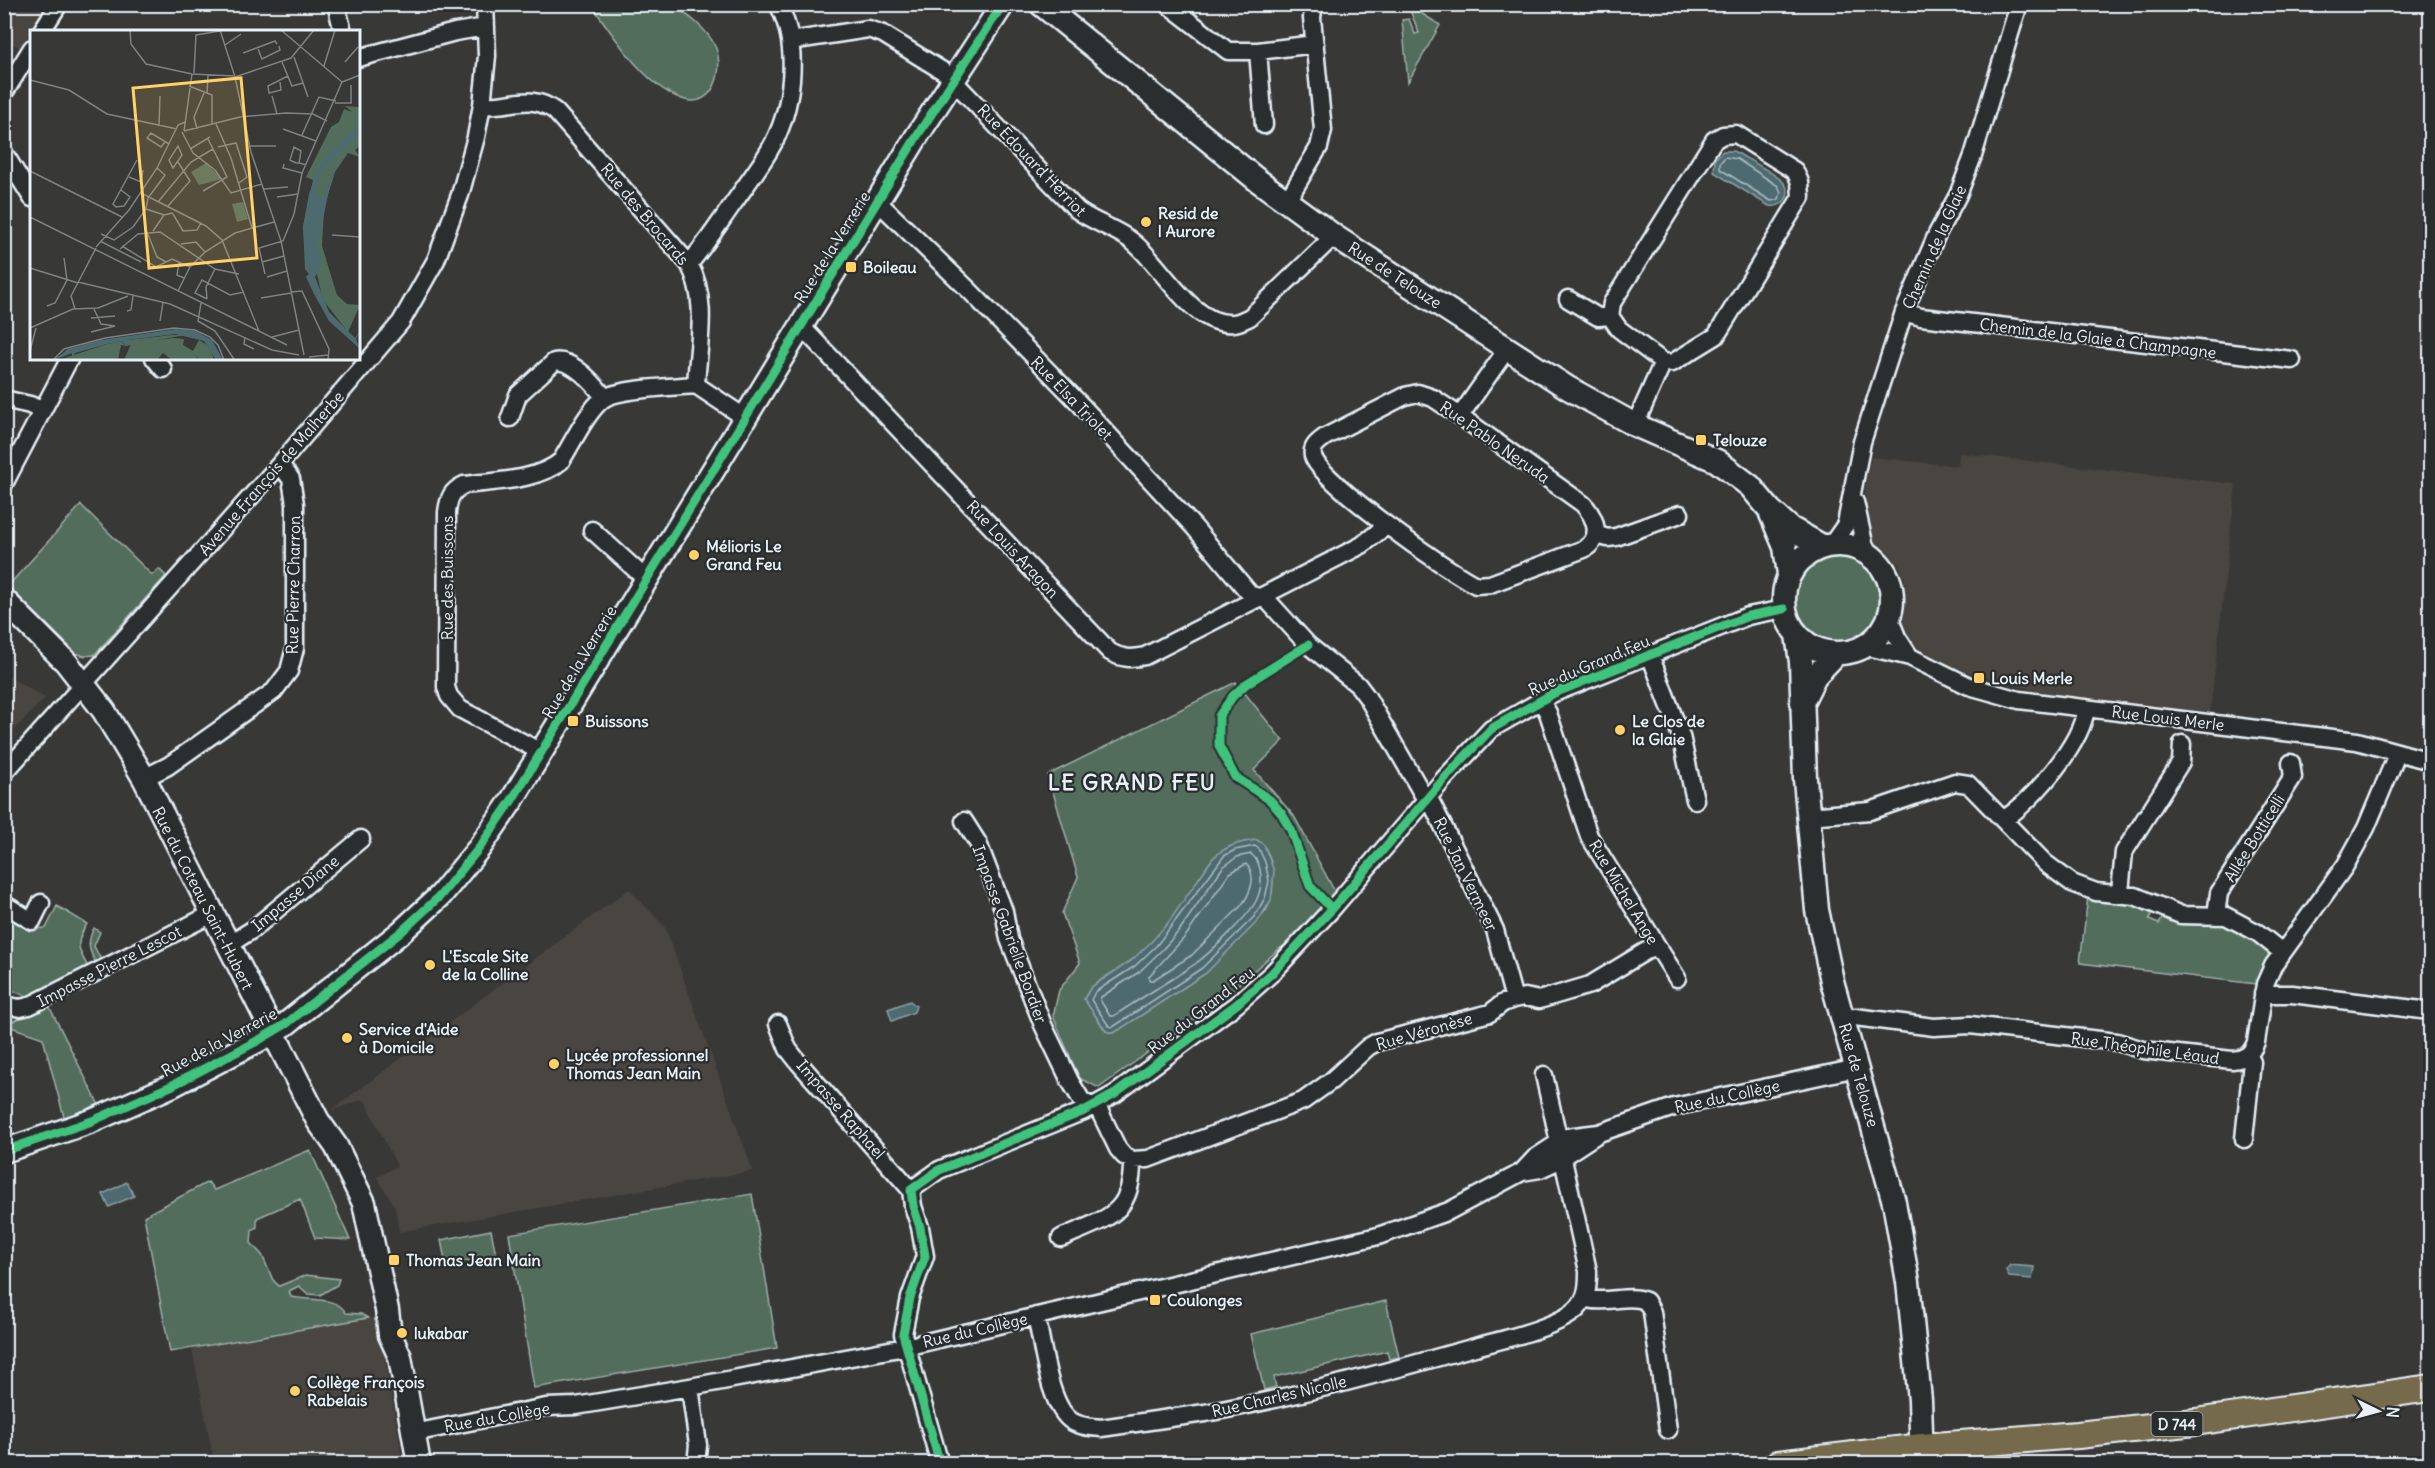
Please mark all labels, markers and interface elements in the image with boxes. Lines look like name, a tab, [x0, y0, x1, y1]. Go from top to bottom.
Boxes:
inset map	[30, 30, 360, 360]
street label: Rue Edouard Herriot	[973, 100, 1091, 221]
street label: Rue des Brocards	[597, 159, 693, 269]
street label: Chemin de la Glaie	[1898, 182, 1970, 312]
street label: Rue de la Verrerie	[790, 187, 874, 307]
place label: Resid de l Aurore	[1158, 203, 1219, 241]
marker: Resid de l Aurore	[1139, 215, 1153, 229]
street label: Rue de Telouze	[1345, 237, 1445, 313]
place label: Boileau	[863, 257, 917, 277]
marker: Boileau	[844, 260, 858, 274]
street label: Chemin de la Glaie à Champagne	[1978, 314, 2218, 362]
street label: Rue Elsa Triolet	[1027, 352, 1117, 445]
street label: Avenue François de Malherbe	[194, 387, 348, 559]
street label: Rue Pablo Neruda	[1436, 397, 1554, 487]
place label: Telouze	[1713, 430, 1767, 450]
marker: Telouze	[1694, 433, 1708, 447]
street label: Rue Louis Aragon	[963, 496, 1063, 602]
street label: Rue Pierre Charron	[282, 515, 304, 655]
street label: Rue des Buissons	[437, 516, 457, 640]
place label: Mélioris Le Grand Feu	[706, 536, 782, 574]
marker: Mélioris Le Grand Feu	[687, 548, 701, 562]
street label: Rue de la Verrerie	[537, 602, 621, 722]
street label: Rue du Grand Feu	[1525, 630, 1653, 700]
place label: Louis Merle	[1991, 668, 2073, 688]
marker: Louis Merle	[1972, 671, 1986, 685]
street label: Rue Louis Merle	[2110, 701, 2226, 735]
place label: Buissons	[585, 711, 649, 731]
place label: Le Clos de la Glaie	[1632, 711, 1705, 749]
marker: Buissons	[566, 714, 580, 728]
marker: Le Clos de la Glaie	[1613, 723, 1627, 737]
district label: LE GRAND FEU	[1048, 768, 1216, 796]
street label: Allée Botticelli	[2219, 791, 2289, 885]
street label: Rue du Coteau Saint-Hubert	[148, 803, 258, 993]
street label: Rue Jan Vermeer	[1430, 814, 1502, 935]
street label: Rue Michel Ange	[1585, 836, 1663, 948]
street label: Impasse Gabrielle Bordier	[968, 842, 1052, 1026]
street label: Impasse Diane	[247, 851, 343, 935]
street label: Impasse Pierre Lescot	[33, 921, 185, 1011]
place label: L'Escale Site de la Colline	[442, 946, 529, 984]
marker: L'Escale Site de la Colline	[423, 958, 437, 972]
street label: Rue du Grand Feu	[1144, 962, 1258, 1058]
street label: Rue de la Verrerie	[158, 1003, 280, 1081]
street label: Rue Véronèse	[1374, 1008, 1474, 1054]
place label: Service d'Aide à Domicile	[359, 1019, 459, 1057]
street label: Rue de Telouze	[1835, 1021, 1883, 1129]
street label: Rue Théophile Léaud	[2070, 1028, 2220, 1068]
marker: Service d'Aide à Domicile	[340, 1031, 354, 1045]
place label: Lycée professionnel Thomas Jean Main	[566, 1045, 708, 1083]
street label: Impasse Raphael	[792, 1055, 890, 1163]
marker: Lycée professionnel Thomas Jean Main	[547, 1057, 561, 1071]
street label: Rue du Collège	[1673, 1075, 1781, 1117]
place label: Thomas Jean Main	[406, 1250, 541, 1270]
marker: Thomas Jean Main	[387, 1253, 401, 1267]
place label: Coulonges	[1167, 1290, 1242, 1311]
marker: Coulonges	[1148, 1293, 1162, 1307]
street label: Rue du Collège	[921, 1308, 1029, 1352]
place label: lukabar	[414, 1323, 469, 1343]
marker: lukabar	[395, 1326, 409, 1340]
street label: Rue Charles Nicolle	[1210, 1371, 1348, 1421]
place label: Collège François Rabelais	[307, 1372, 425, 1410]
north arrow	[2348, 1381, 2408, 1441]
marker: Collège François Rabelais	[288, 1384, 302, 1398]
street label: Rue du Collège	[443, 1398, 551, 1436]
text: N	[2382, 1406, 2403, 1419]
road number: D 744	[2152, 1412, 2202, 1436]

